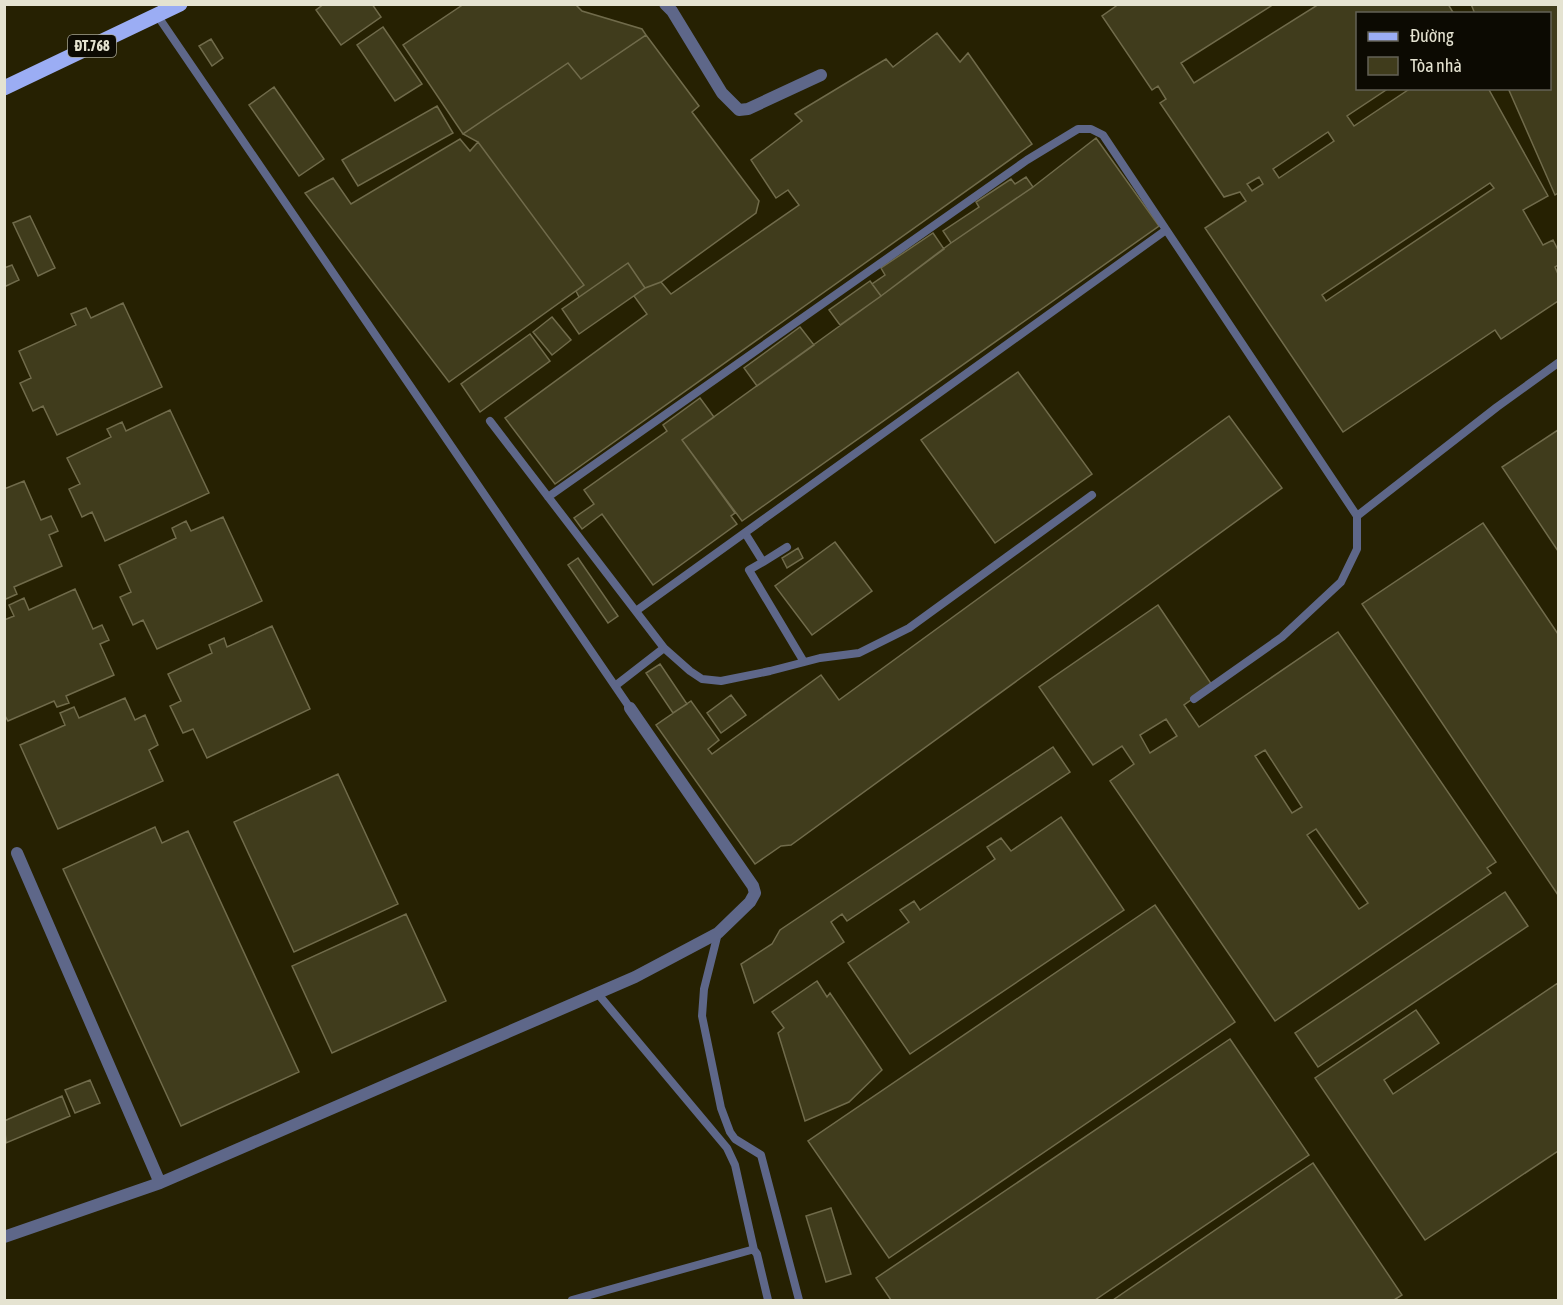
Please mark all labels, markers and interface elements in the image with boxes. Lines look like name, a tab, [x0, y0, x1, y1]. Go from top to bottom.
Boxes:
legend	[1356, 12, 1551, 90]
text: Đường	[1410, 25, 1454, 46]
road number: ĐT.768	[68, 35, 116, 57]
text: Tòa nhà	[1410, 55, 1462, 76]

